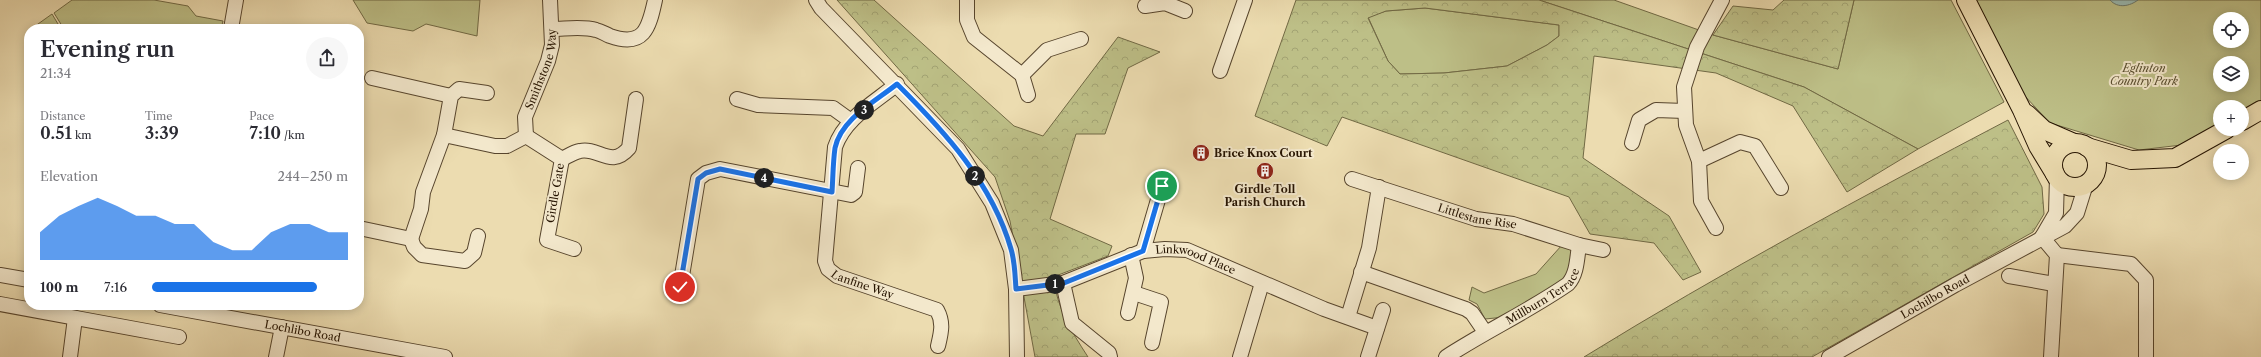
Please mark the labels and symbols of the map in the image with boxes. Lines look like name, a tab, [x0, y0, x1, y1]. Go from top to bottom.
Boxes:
street label: Smithstone Way	[522, 28, 560, 112]
park label: Eglinton Country Park	[2110, 61, 2178, 88]
pin: 3	[854, 100, 874, 120]
building icon: Brice Knox Court	[1191, 143, 1211, 163]
place label: Brice Knox Court	[1214, 146, 1313, 160]
building icon: Girdle Toll Parish Church	[1255, 161, 1275, 181]
street label: Girdle Gate	[543, 162, 567, 224]
pin: 2	[965, 166, 985, 186]
pin: 4	[754, 168, 774, 188]
pin	[1145, 169, 1179, 203]
place label: Girdle Toll Parish Church	[1225, 182, 1306, 209]
street label: Littlestane Rise	[1436, 200, 1519, 232]
street label: Linkwood Place	[1155, 242, 1238, 277]
street label: Lanfine Way	[828, 267, 896, 302]
street label: Millburn Terrace	[1503, 267, 1582, 327]
pin	[663, 270, 697, 304]
street label: Lochilbo Road	[1898, 271, 1972, 322]
pin: 1	[1045, 274, 1065, 294]
street label: Lochlibo Road	[264, 317, 342, 345]

